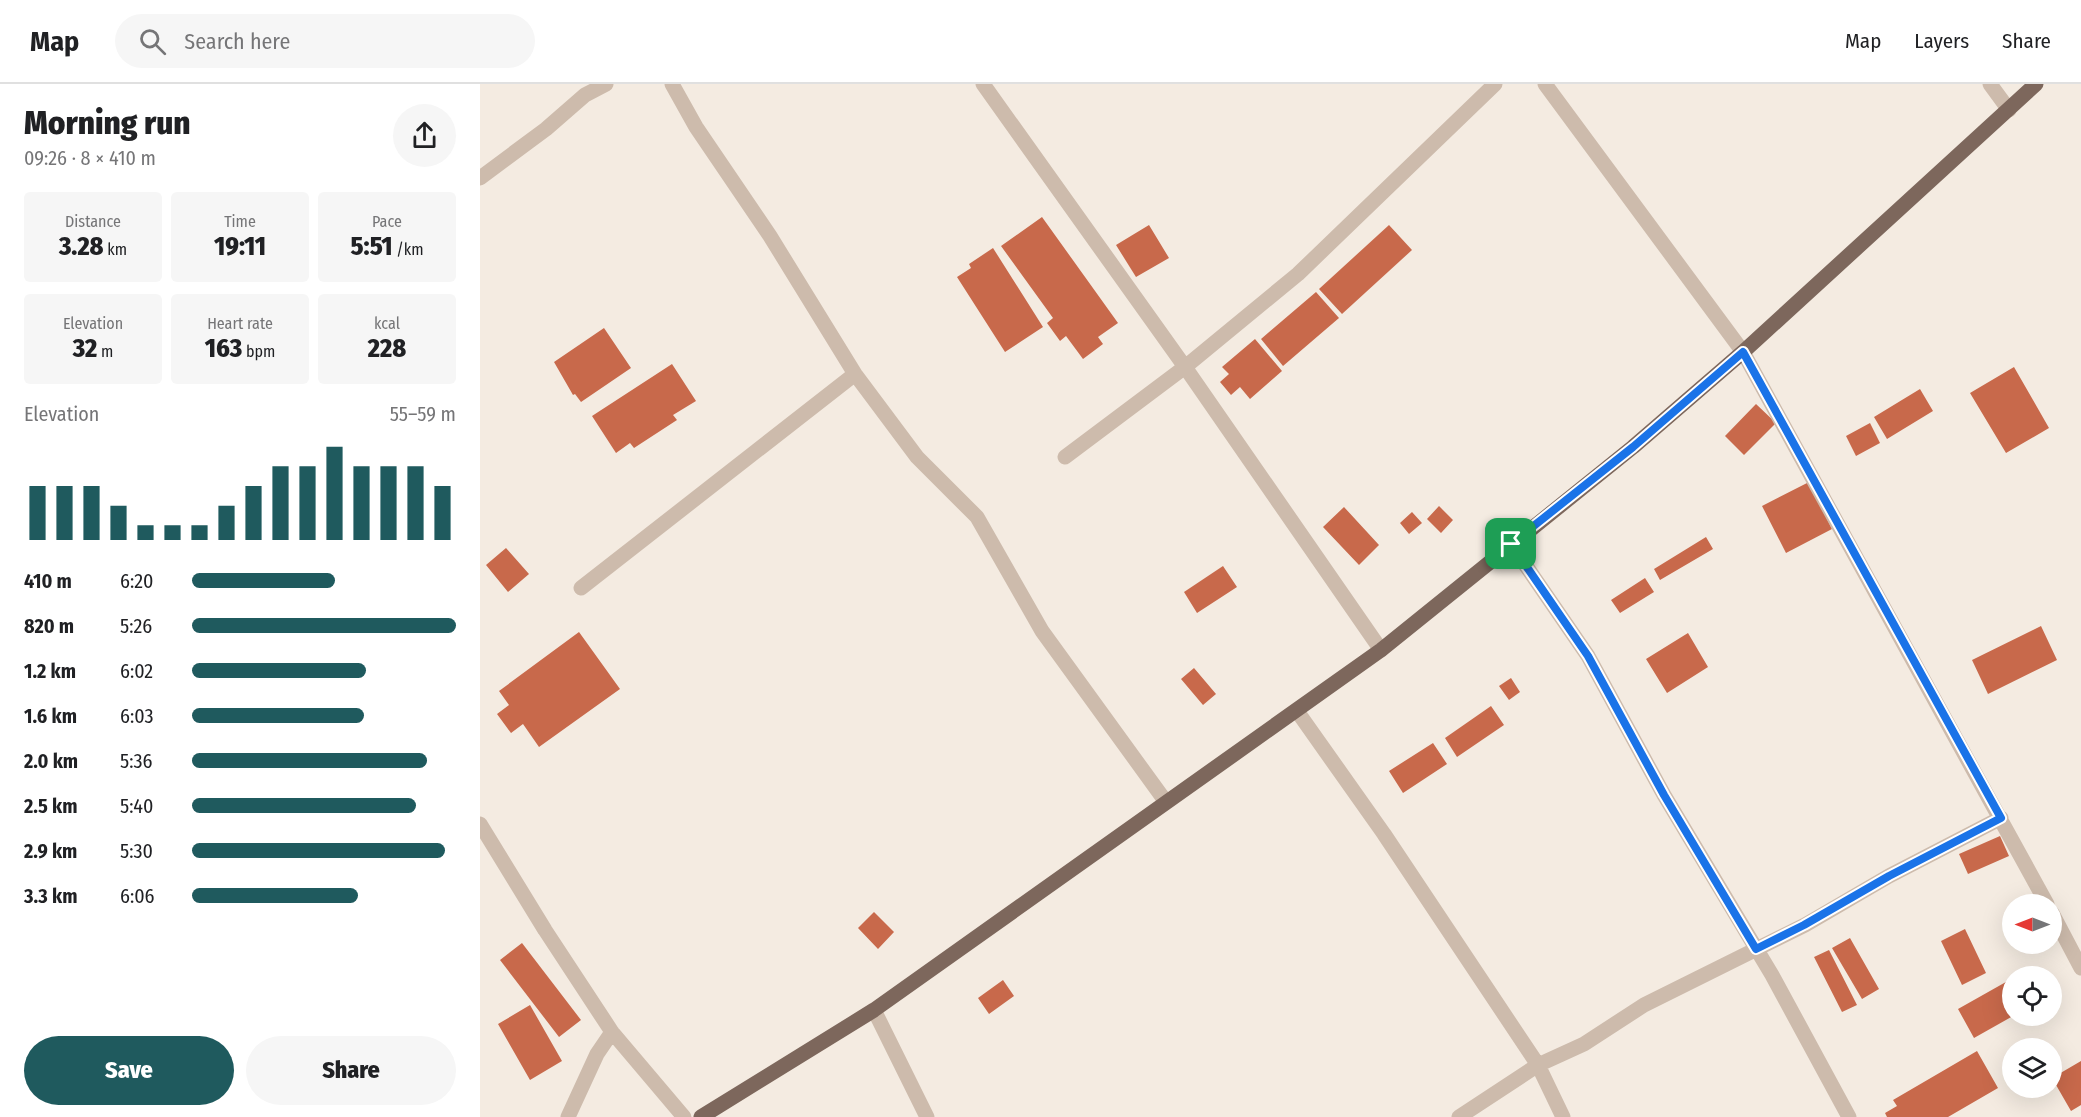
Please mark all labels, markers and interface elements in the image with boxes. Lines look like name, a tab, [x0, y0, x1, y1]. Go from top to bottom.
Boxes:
search box	[115, 14, 535, 68]
text: Map	[30, 25, 79, 58]
icon: search	[136, 25, 169, 58]
text: Search here	[184, 28, 290, 55]
text: Map	[1845, 28, 1881, 54]
text: Layers	[1914, 28, 1969, 54]
text: Share	[2002, 28, 2051, 54]
text: Morning run	[24, 103, 191, 143]
button: share	[393, 104, 456, 167]
text: 09:26 · 8 × 410 m	[24, 146, 156, 170]
text: Distance	[65, 212, 121, 231]
text: Time	[224, 212, 256, 231]
text: Pace	[372, 212, 402, 231]
text: 3.28	[59, 231, 104, 262]
text: 19:11	[214, 231, 266, 262]
text: 5:51	[350, 231, 393, 262]
text: km	[104, 240, 127, 259]
text: /km	[393, 240, 424, 259]
text: Elevation	[63, 314, 123, 333]
text: Heart rate	[207, 314, 273, 333]
text: kcal	[374, 314, 400, 333]
text: 32	[73, 333, 97, 364]
text: 163	[205, 333, 242, 364]
text: 228	[368, 333, 406, 364]
text: m	[97, 342, 113, 361]
text: bpm	[242, 342, 275, 361]
text: Elevation	[24, 402, 99, 426]
text: 55–59 m	[390, 402, 456, 426]
pin	[1485, 518, 1536, 569]
icon: arrive	[1494, 527, 1527, 560]
text: 410 m	[24, 569, 72, 593]
text: 6:20	[120, 569, 153, 593]
text: 820 m	[24, 614, 74, 638]
text: 5:26	[120, 614, 152, 638]
text: 1.2 km	[24, 659, 76, 683]
text: 6:02	[120, 659, 153, 683]
text: 1.6 km	[24, 704, 77, 728]
text: 6:03	[120, 704, 153, 728]
text: 2.0 km	[24, 749, 78, 773]
text: 5:36	[120, 749, 153, 773]
text: 2.5 km	[24, 794, 77, 818]
text: 5:40	[120, 794, 153, 818]
text: 2.9 km	[24, 839, 77, 863]
text: 5:30	[120, 839, 153, 863]
text: 3.3 km	[24, 884, 77, 908]
text: 6:06	[120, 884, 155, 908]
north arrow	[2002, 894, 2062, 954]
map controls	[2002, 894, 2062, 1098]
button: locate	[2002, 966, 2062, 1026]
button: Save	[24, 1036, 234, 1105]
button: Share	[246, 1036, 456, 1105]
button: layers	[2002, 1038, 2062, 1098]

